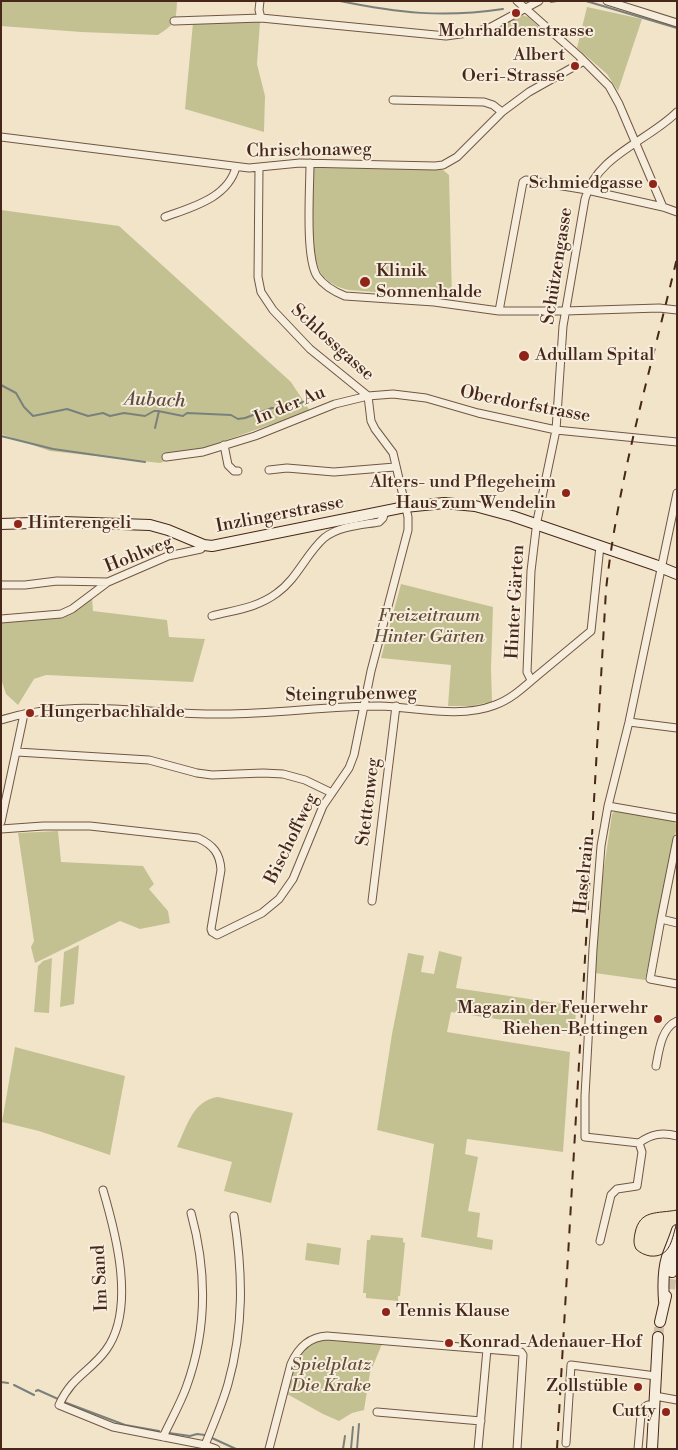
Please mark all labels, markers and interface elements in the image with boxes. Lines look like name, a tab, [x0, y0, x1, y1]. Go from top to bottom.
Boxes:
marker: Mohrhaldenstrasse	[510, 7, 522, 19]
place label: Mohrhaldenstrasse	[438, 21, 594, 43]
place label: Albert Oeri-Strasse	[462, 45, 565, 88]
marker: Albert Oeri-Strasse	[569, 60, 581, 72]
street label: Chrischonaweg	[246, 139, 372, 163]
place label: Schmiedgasse	[529, 173, 643, 195]
marker: Schmiedgasse	[647, 178, 659, 190]
street label: Schützengasse	[538, 206, 578, 326]
place label: Klinik Sonnenhalde	[376, 261, 482, 304]
marker: Klinik Sonnenhalde	[358, 275, 372, 289]
street label: Schlossgasse	[286, 300, 378, 386]
place label: Adullam Spital	[535, 345, 654, 367]
marker: Adullam Spital	[517, 349, 531, 363]
street label: In der Au	[251, 382, 329, 430]
street label: Oberdorfstrasse	[458, 382, 592, 428]
water label: Aubach	[124, 389, 186, 413]
place label: Alters- und Pflegeheim Haus zum Wendelin	[370, 472, 556, 514]
marker: Alters- und Pflegeheim Haus zum Wendelin	[560, 487, 572, 499]
street label: Inzlingerstrasse	[214, 492, 346, 538]
place label: Hinterengeli	[28, 513, 131, 535]
marker: Hinterengeli	[12, 518, 24, 530]
street label: Hohlweg	[102, 532, 176, 578]
street label: Hinter Gärten	[502, 544, 530, 660]
park label: Freizeitraum Hinter Gärten	[374, 606, 484, 649]
street label: Steingrubenweg	[285, 683, 417, 707]
place label: Hungerbachhalde	[40, 702, 185, 724]
marker: Hungerbachhalde	[24, 707, 36, 719]
street label: Stettenweg	[353, 757, 385, 847]
street label: Bischoffweg	[261, 790, 323, 888]
street label: Haselrain	[570, 834, 600, 916]
place label: Magazin der Feuerwehr Riehen-Bettingen	[457, 998, 648, 1040]
marker: Magazin der Feuerwehr Riehen-Bettingen	[652, 1013, 664, 1025]
street label: Im Sand	[88, 1244, 114, 1312]
place label: Tennis Klause	[396, 1301, 510, 1323]
marker: Tennis Klause	[380, 1306, 392, 1318]
place label: Konrad-Adenauer-Hof	[459, 1332, 642, 1354]
marker: Konrad-Adenauer-Hof	[443, 1337, 455, 1349]
park label: Spielplatz Die Krake	[290, 1355, 372, 1398]
place label: Zollstüble	[546, 1376, 628, 1398]
marker: Zollstüble	[632, 1381, 644, 1393]
place label: Cutty	[612, 1401, 656, 1423]
marker: Cutty	[660, 1406, 672, 1418]

